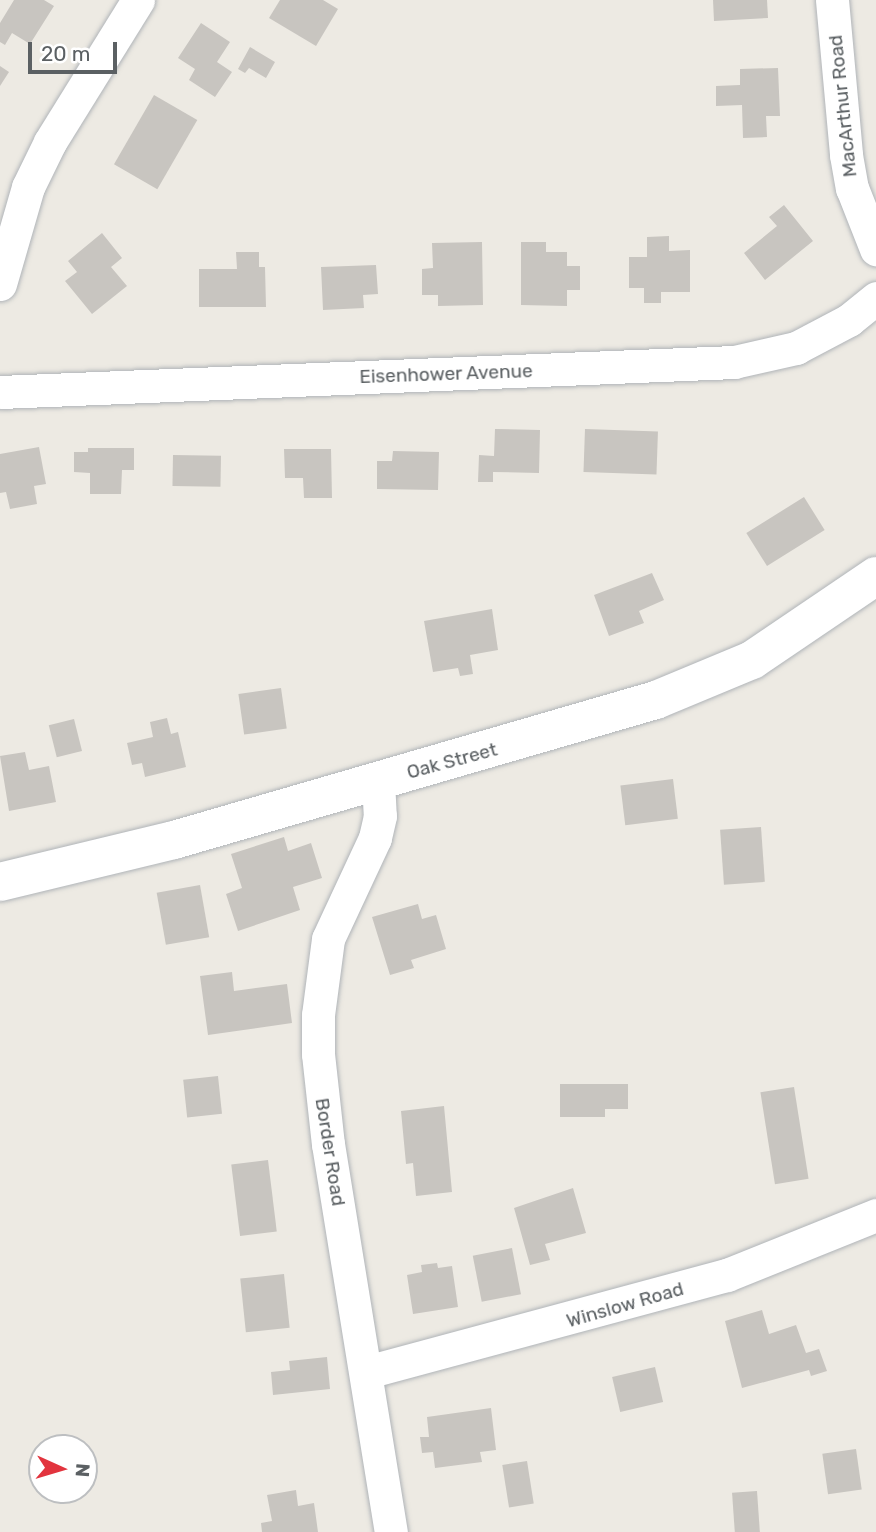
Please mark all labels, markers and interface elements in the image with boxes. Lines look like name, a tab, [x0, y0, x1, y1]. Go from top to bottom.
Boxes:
scale bar	[32, 28, 121, 72]
street label: MacArthur Road	[824, 34, 862, 178]
text: 20 m	[41, 41, 90, 66]
street label: Eisenhower Avenue	[359, 360, 533, 388]
street label: Oak Street	[404, 738, 500, 784]
street label: Border Road	[310, 1096, 350, 1208]
street label: Winslow Road	[564, 1277, 686, 1333]
north arrow	[28, 1434, 98, 1504]
text: N	[71, 1463, 94, 1478]

